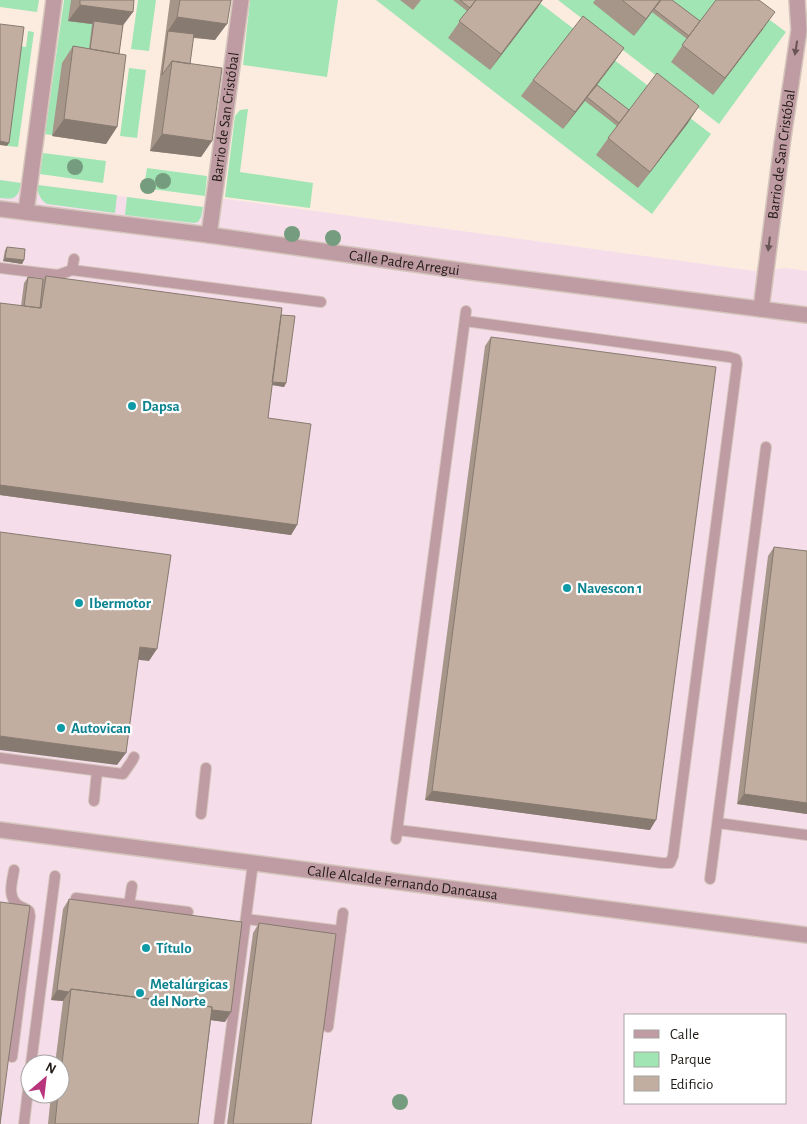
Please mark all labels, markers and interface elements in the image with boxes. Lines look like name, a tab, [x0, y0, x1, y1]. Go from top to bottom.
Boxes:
one-way arrow	[792, 41, 800, 57]
street label: Barrio de San Cristóbal	[209, 51, 241, 183]
street label: Barrio de San Cristóbal	[765, 88, 798, 220]
one-way arrow	[765, 236, 773, 252]
street label: Calle Padre Arregui	[348, 247, 461, 278]
place label: Dapsa	[142, 399, 180, 414]
marker: Dapsa	[126, 400, 138, 412]
place label: Navescon 1	[577, 581, 642, 596]
marker: Navescon 1	[561, 582, 573, 594]
place label: Ibermotor	[89, 596, 152, 611]
marker: Ibermotor	[73, 597, 85, 609]
place label: Autovican	[71, 721, 131, 736]
marker: Autovican	[55, 722, 67, 734]
street label: Calle Alcalde Fernando Dancausa	[306, 863, 499, 902]
place label: Título	[156, 941, 192, 956]
marker: Título	[140, 942, 152, 954]
place label: Metalúrgicas del Norte	[150, 977, 228, 1009]
marker: Metalúrgicas del Norte	[134, 987, 146, 999]
legend	[624, 1014, 787, 1104]
text: Calle	[670, 1027, 699, 1042]
text: Parque	[670, 1052, 711, 1067]
north arrow	[20, 1054, 70, 1104]
text: N	[43, 1060, 58, 1077]
text: Edificio	[670, 1077, 713, 1092]

